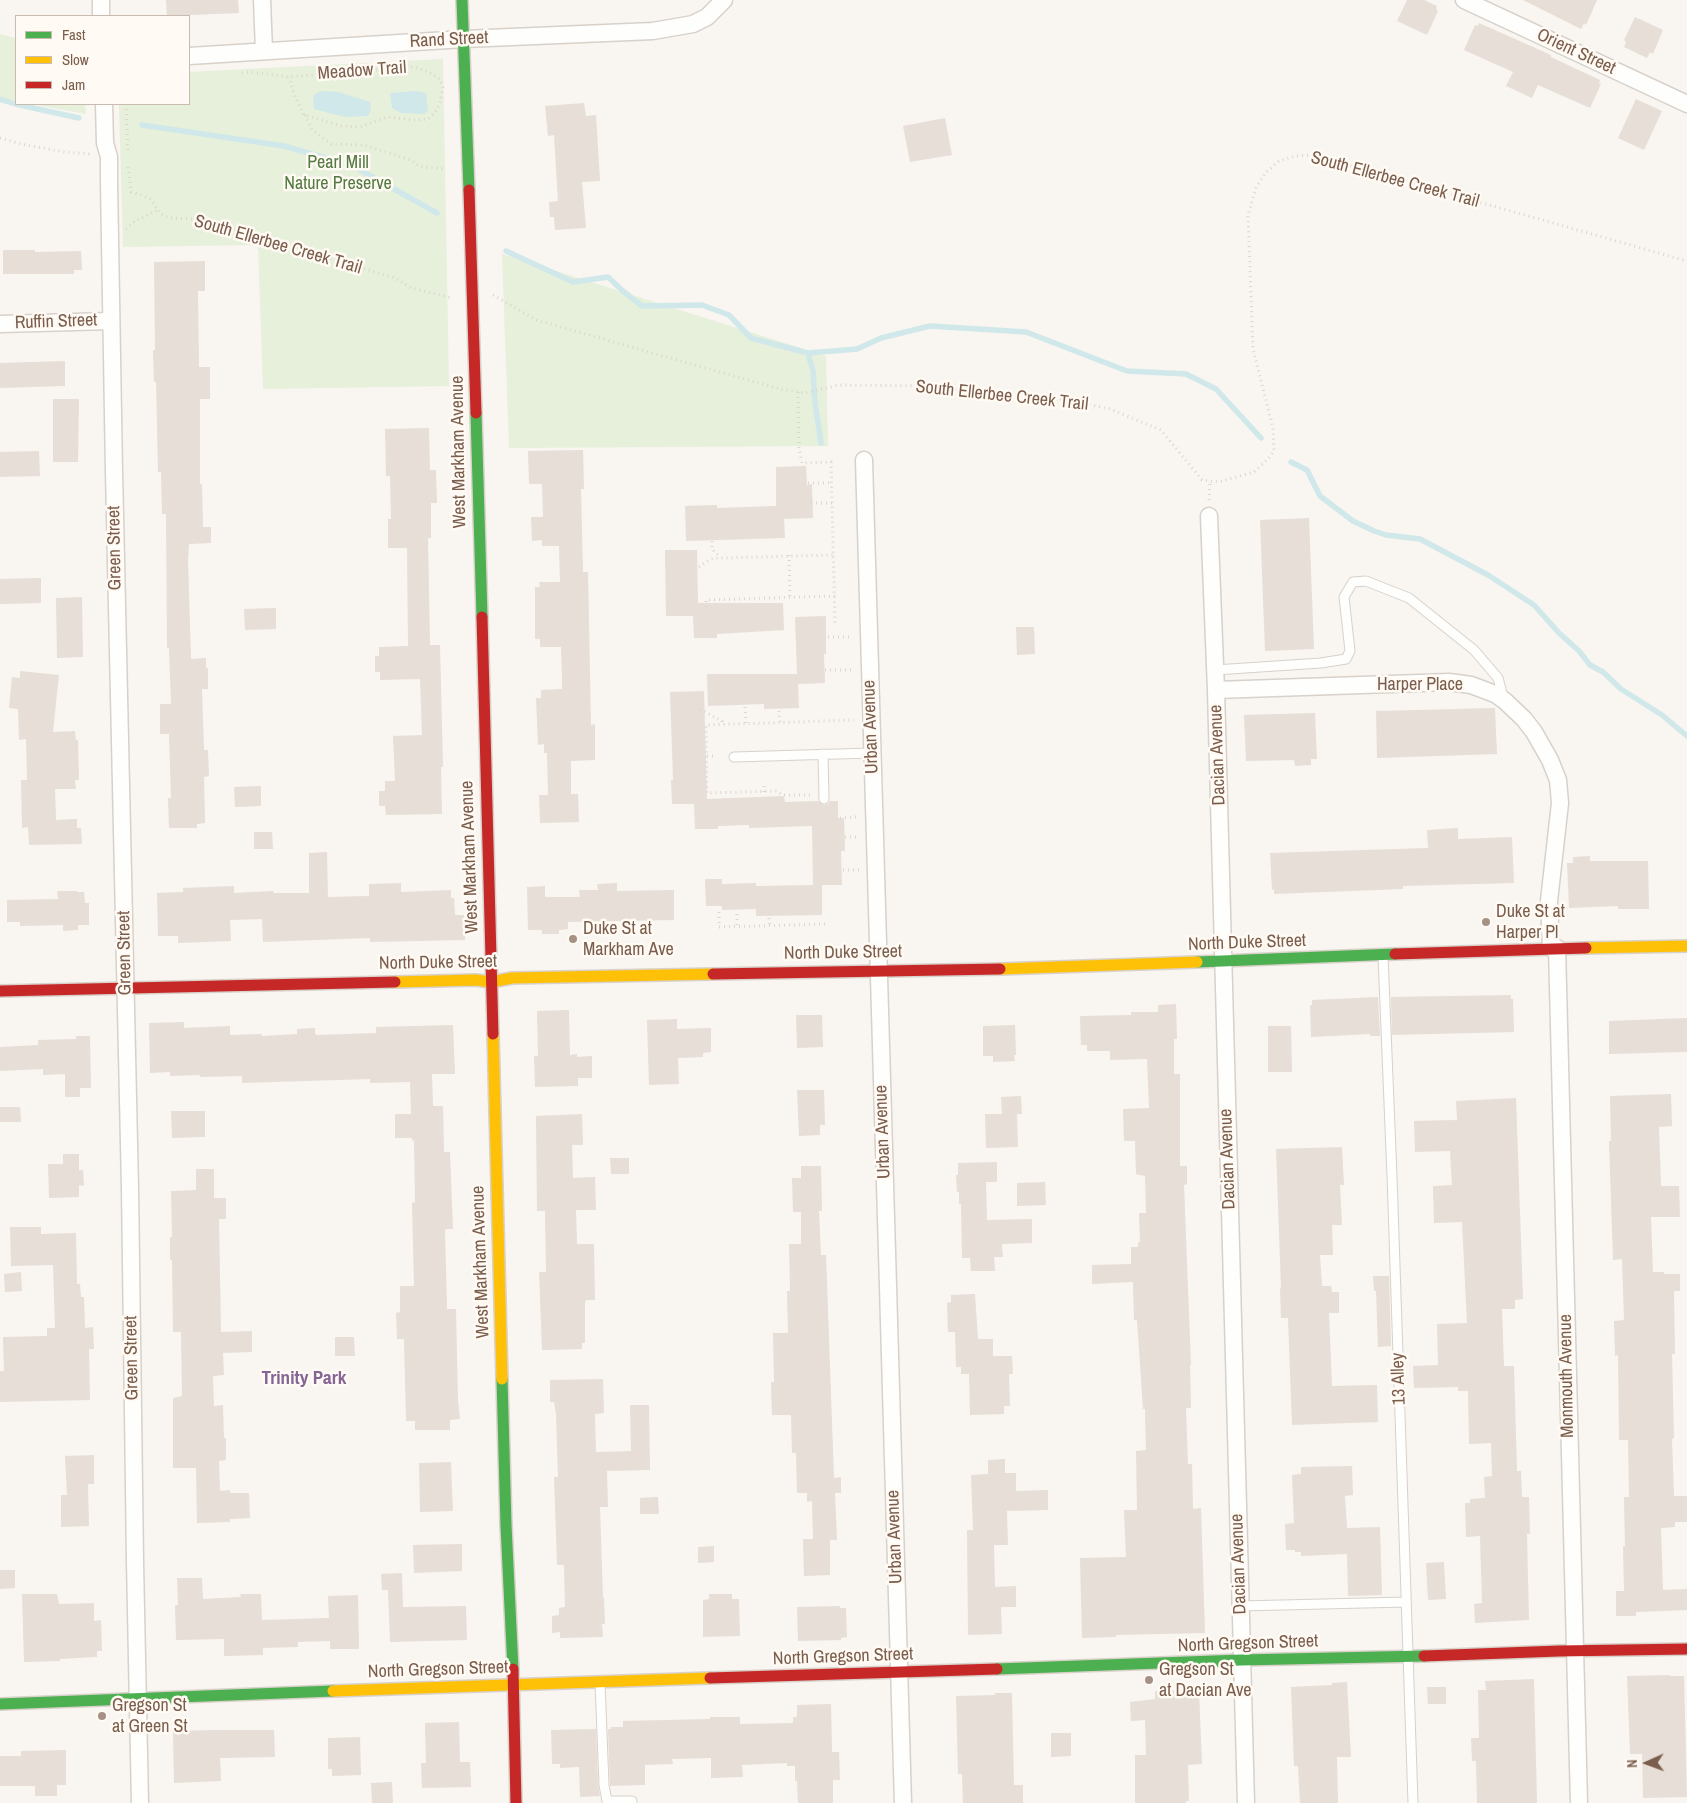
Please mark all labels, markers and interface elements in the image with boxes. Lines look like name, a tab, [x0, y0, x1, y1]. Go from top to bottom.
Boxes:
legend	[15, 15, 190, 105]
text: Fast	[62, 24, 85, 45]
street label: Orient Street	[1533, 24, 1619, 80]
street label: Rand Street	[409, 27, 489, 53]
text: Slow	[62, 49, 89, 70]
street label: Meadow Trail	[317, 57, 407, 85]
text: Jam	[62, 74, 85, 95]
street label: South Ellerbee Creek Trail	[1308, 147, 1482, 213]
park label: Pearl Mill Nature Preserve	[284, 152, 392, 194]
street label: South Ellerbee Creek Trail	[192, 211, 364, 279]
street label: Ruffin Street	[14, 310, 98, 334]
street label: West Markham Avenue	[447, 375, 471, 529]
street label: South Ellerbee Creek Trail	[915, 376, 1089, 416]
street label: Green Street	[103, 506, 127, 590]
street label: Harper Place	[1377, 674, 1463, 696]
street label: Urban Avenue	[859, 680, 883, 774]
street label: Dacian Avenue	[1205, 704, 1231, 806]
street label: West Markham Avenue	[457, 780, 483, 934]
place label: Duke St at Harper Pl	[1496, 901, 1565, 944]
street label: Green Street	[113, 911, 137, 995]
marker: Duke St at Harper Pl	[1480, 916, 1492, 928]
place label: Duke St at Markham Ave	[583, 918, 674, 961]
street label: North Duke Street	[1188, 930, 1306, 956]
marker: Duke St at Markham Ave	[567, 933, 579, 945]
street label: North Duke Street	[784, 941, 902, 965]
street label: North Duke Street	[379, 951, 497, 975]
street label: Urban Avenue	[871, 1085, 895, 1179]
street label: Dacian Avenue	[1215, 1108, 1241, 1210]
street label: West Markham Avenue	[468, 1185, 494, 1339]
street label: Monmouth Avenue	[1555, 1314, 1579, 1438]
street label: Green Street	[120, 1316, 144, 1400]
street label: 13 Alley	[1387, 1352, 1411, 1406]
district label: Trinity Park	[262, 1368, 346, 1390]
street label: Urban Avenue	[883, 1490, 907, 1584]
street label: Dacian Avenue	[1226, 1513, 1252, 1615]
street label: North Gregson Street	[1178, 1631, 1318, 1657]
street label: North Gregson Street	[773, 1644, 913, 1670]
street label: North Gregson Street	[368, 1657, 508, 1683]
place label: Gregson St at Dacian Ave	[1159, 1659, 1251, 1702]
marker: Gregson St at Dacian Ave	[1143, 1674, 1155, 1686]
place label: Gregson St at Green St	[112, 1695, 187, 1738]
marker: Gregson St at Green St	[96, 1710, 108, 1722]
north arrow	[1622, 1738, 1672, 1788]
text: N	[1623, 1759, 1641, 1768]

